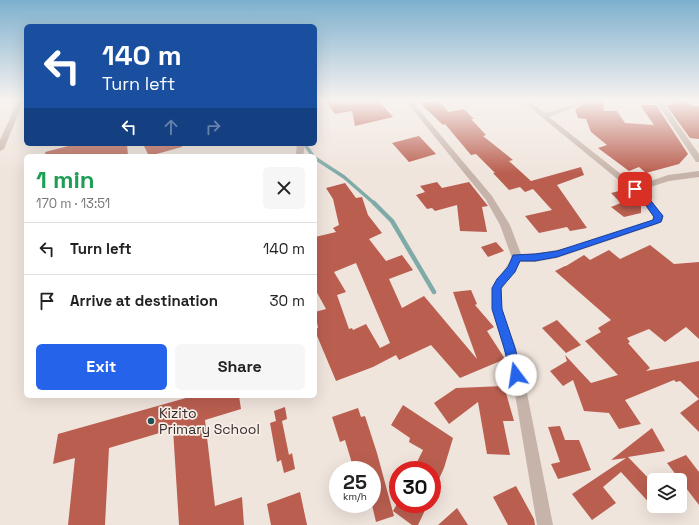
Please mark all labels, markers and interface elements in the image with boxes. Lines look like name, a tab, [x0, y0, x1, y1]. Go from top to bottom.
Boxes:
text: 140 m	[102, 37, 182, 73]
icon: left	[36, 40, 88, 92]
text: Turn left	[102, 72, 175, 95]
icon: left	[118, 116, 140, 138]
icon: ahead	[160, 116, 182, 138]
icon: right	[202, 116, 224, 138]
text: 1 min	[36, 164, 95, 195]
button: close	[263, 167, 305, 209]
pin	[618, 172, 652, 206]
icon: arrive	[624, 178, 646, 200]
text: 170 m · 13:51	[36, 195, 110, 212]
icon: left	[36, 238, 58, 260]
text: Turn left	[70, 239, 132, 258]
text: 140 m	[263, 239, 305, 258]
icon: arrive	[36, 290, 58, 312]
text: Arrive at destination	[70, 291, 218, 310]
text: 30 m	[270, 291, 305, 310]
button: Exit	[36, 344, 167, 390]
button: Share	[175, 344, 305, 390]
position arrow	[495, 354, 537, 396]
place label: Kizito Primary School	[159, 404, 260, 438]
marker: Kizito Primary School	[146, 416, 156, 426]
speed limit sign: 30	[389, 461, 441, 513]
text: 25	[343, 469, 367, 495]
map controls	[647, 473, 687, 513]
button: layers	[647, 473, 687, 513]
text: km/h	[343, 490, 367, 503]

